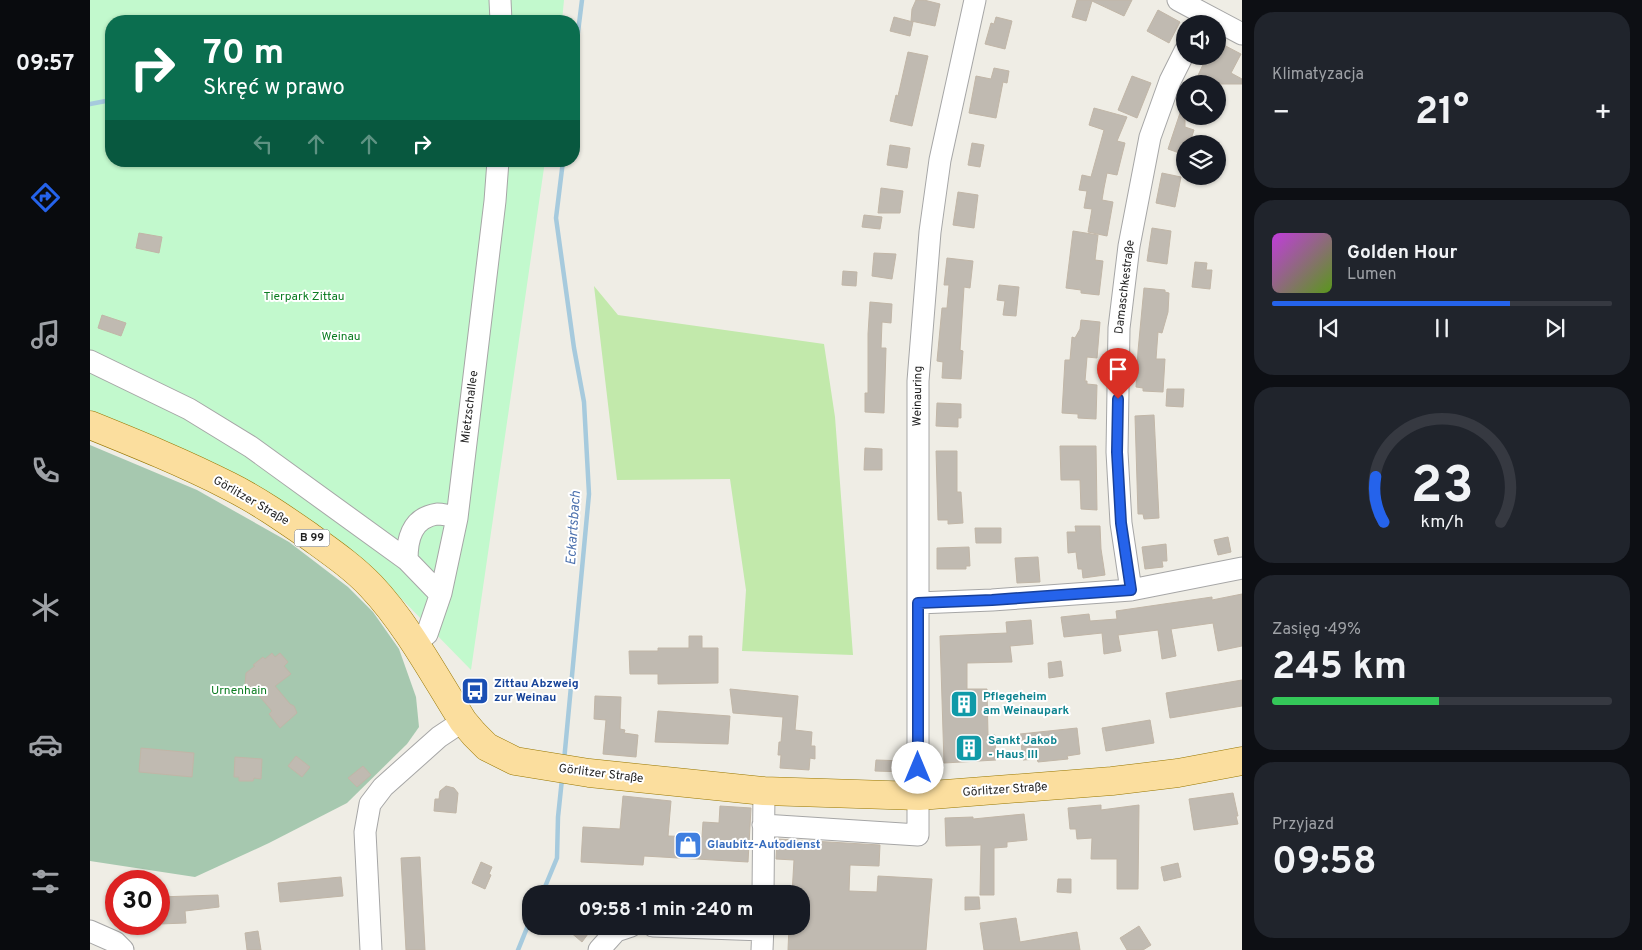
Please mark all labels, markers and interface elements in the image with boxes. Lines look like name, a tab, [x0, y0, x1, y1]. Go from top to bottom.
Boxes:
map controls	[1176, 15, 1226, 185]
button: sound	[1176, 15, 1226, 65]
text: 70 m	[203, 32, 284, 76]
icon: right	[120, 35, 185, 100]
text: 09:57	[16, 51, 74, 78]
text: Klimatyzacja	[1272, 65, 1364, 85]
text: Skręć w prawo	[203, 75, 345, 102]
button: search	[1176, 75, 1226, 125]
text: 21°	[1415, 89, 1469, 138]
text: −	[1272, 96, 1290, 132]
text: +	[1594, 96, 1612, 132]
icon: left	[249, 130, 277, 158]
icon: ahead	[302, 130, 330, 158]
icon: ahead	[355, 130, 383, 158]
icon: right	[408, 130, 436, 158]
button: layers	[1176, 135, 1226, 185]
icon: directions	[28, 180, 63, 215]
street label: Damaschkestraße	[1111, 239, 1139, 335]
text: Golden Hour	[1347, 241, 1458, 265]
text: Lumen	[1347, 265, 1397, 285]
park label: Tierpark Zittau	[263, 289, 345, 305]
icon: previous	[1315, 314, 1343, 342]
icon: pause	[1428, 314, 1456, 342]
icon: next	[1541, 314, 1569, 342]
icon: music	[28, 317, 63, 352]
park label: Weinau	[321, 329, 361, 345]
pin	[1097, 348, 1139, 399]
icon: arrive	[1104, 355, 1132, 383]
street label: Weinauring	[909, 366, 927, 426]
street label: Mietzschallee	[458, 370, 482, 444]
icon: phone	[28, 453, 63, 488]
text: 23	[1411, 455, 1473, 521]
street label: Görlitzer Straße	[210, 473, 292, 529]
water label: Eckartsbach	[563, 490, 585, 566]
text: km/h	[1420, 511, 1464, 534]
road number: B 99	[294, 530, 330, 546]
icon: climate	[28, 590, 63, 625]
text: Zasięg · 49%	[1272, 620, 1361, 640]
text: 245 km	[1272, 644, 1407, 693]
bus stop icon: Zittau Abzweig zur Weinau	[460, 676, 490, 706]
place label: Zittau Abzweig zur Weinau	[494, 676, 579, 706]
park label: Urnenhain	[211, 683, 267, 699]
building icon: Pflegeheim am Weinaupark	[949, 689, 979, 719]
place label: Pflegeheim am Weinaupark	[983, 689, 1070, 719]
icon: car	[28, 727, 63, 762]
building icon: Sankt Jakob - Haus III	[954, 733, 984, 763]
place label: Sankt Jakob - Haus III	[988, 733, 1057, 763]
position arrow	[891, 741, 943, 793]
street label: Görlitzer Straße	[558, 761, 644, 787]
street label: Görlitzer Straße	[962, 779, 1048, 801]
text: Przyjazd	[1272, 815, 1334, 835]
shop icon: Glaubitz-Autodienst	[673, 830, 703, 860]
place label: Glaubitz-Autodienst	[707, 837, 821, 853]
text: 09:58	[1272, 839, 1377, 888]
icon: filters	[28, 864, 63, 899]
speed limit sign: 30	[105, 870, 170, 935]
text: 09:58 · 1 min · 240 m	[579, 898, 753, 922]

